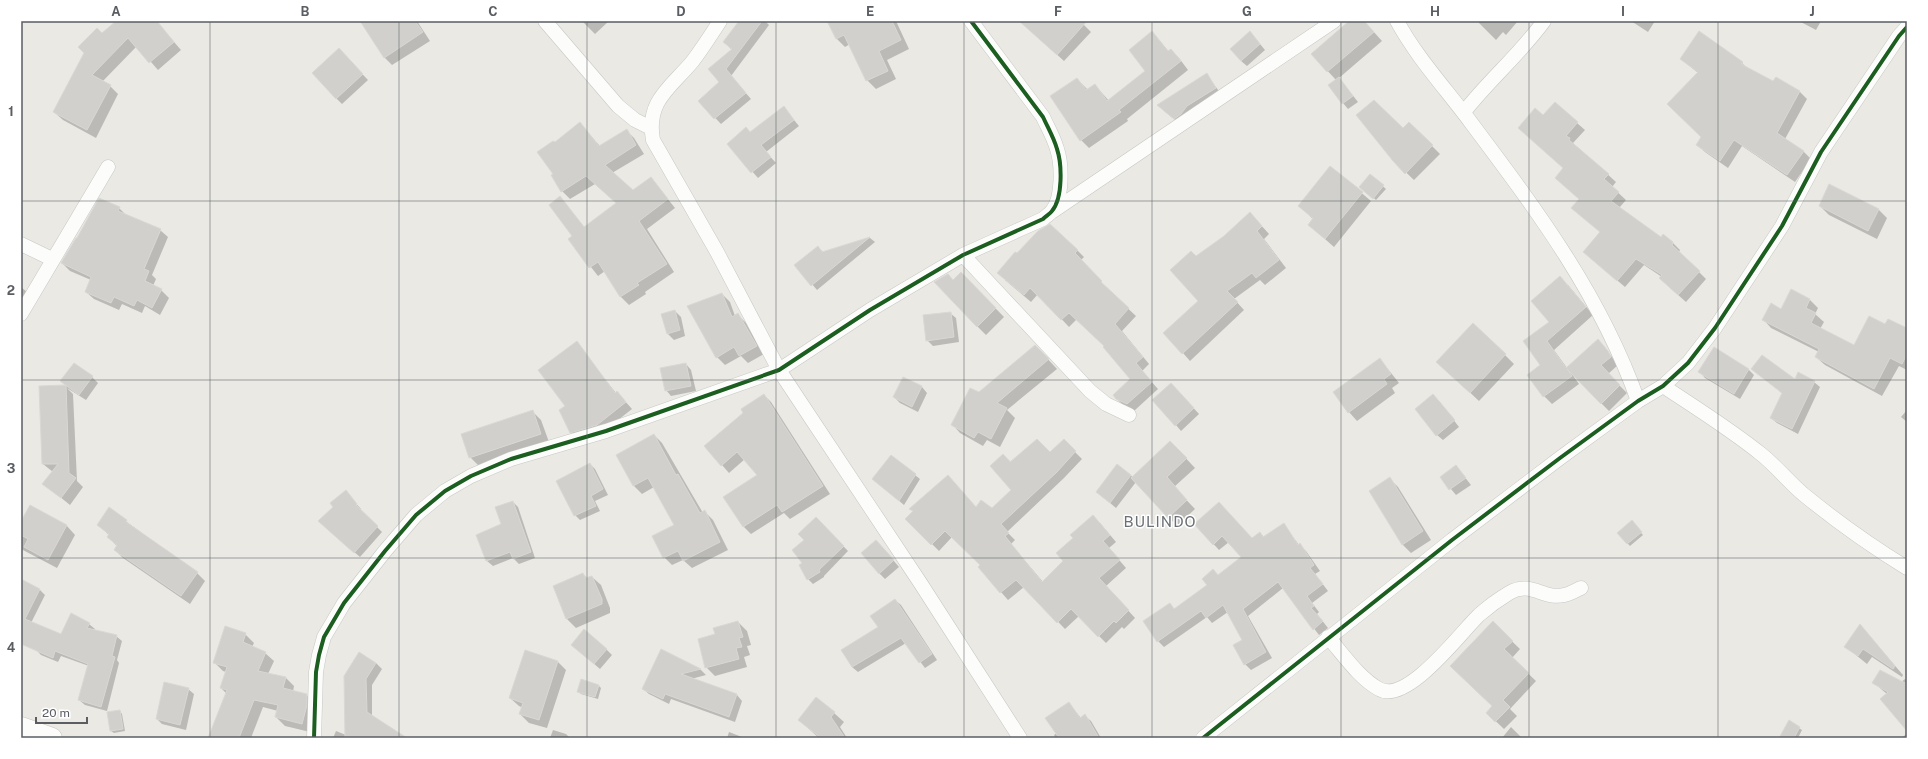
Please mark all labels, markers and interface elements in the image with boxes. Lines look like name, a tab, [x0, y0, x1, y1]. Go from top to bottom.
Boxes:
text: A	[111, 4, 121, 19]
text: B	[301, 4, 310, 19]
text: C	[488, 4, 498, 19]
text: D	[676, 4, 686, 19]
text: E	[866, 4, 874, 19]
text: F	[1054, 4, 1062, 19]
text: G	[1242, 4, 1252, 19]
text: H	[1430, 4, 1440, 19]
text: I	[1621, 4, 1625, 19]
text: J	[1809, 4, 1815, 19]
text: 1	[8, 104, 14, 119]
text: 2	[7, 283, 15, 298]
text: 3	[7, 461, 16, 476]
district label: BULINDO	[1123, 513, 1197, 530]
text: 4	[7, 640, 16, 655]
scale bar	[36, 699, 87, 725]
text: 20 m	[42, 706, 70, 720]

